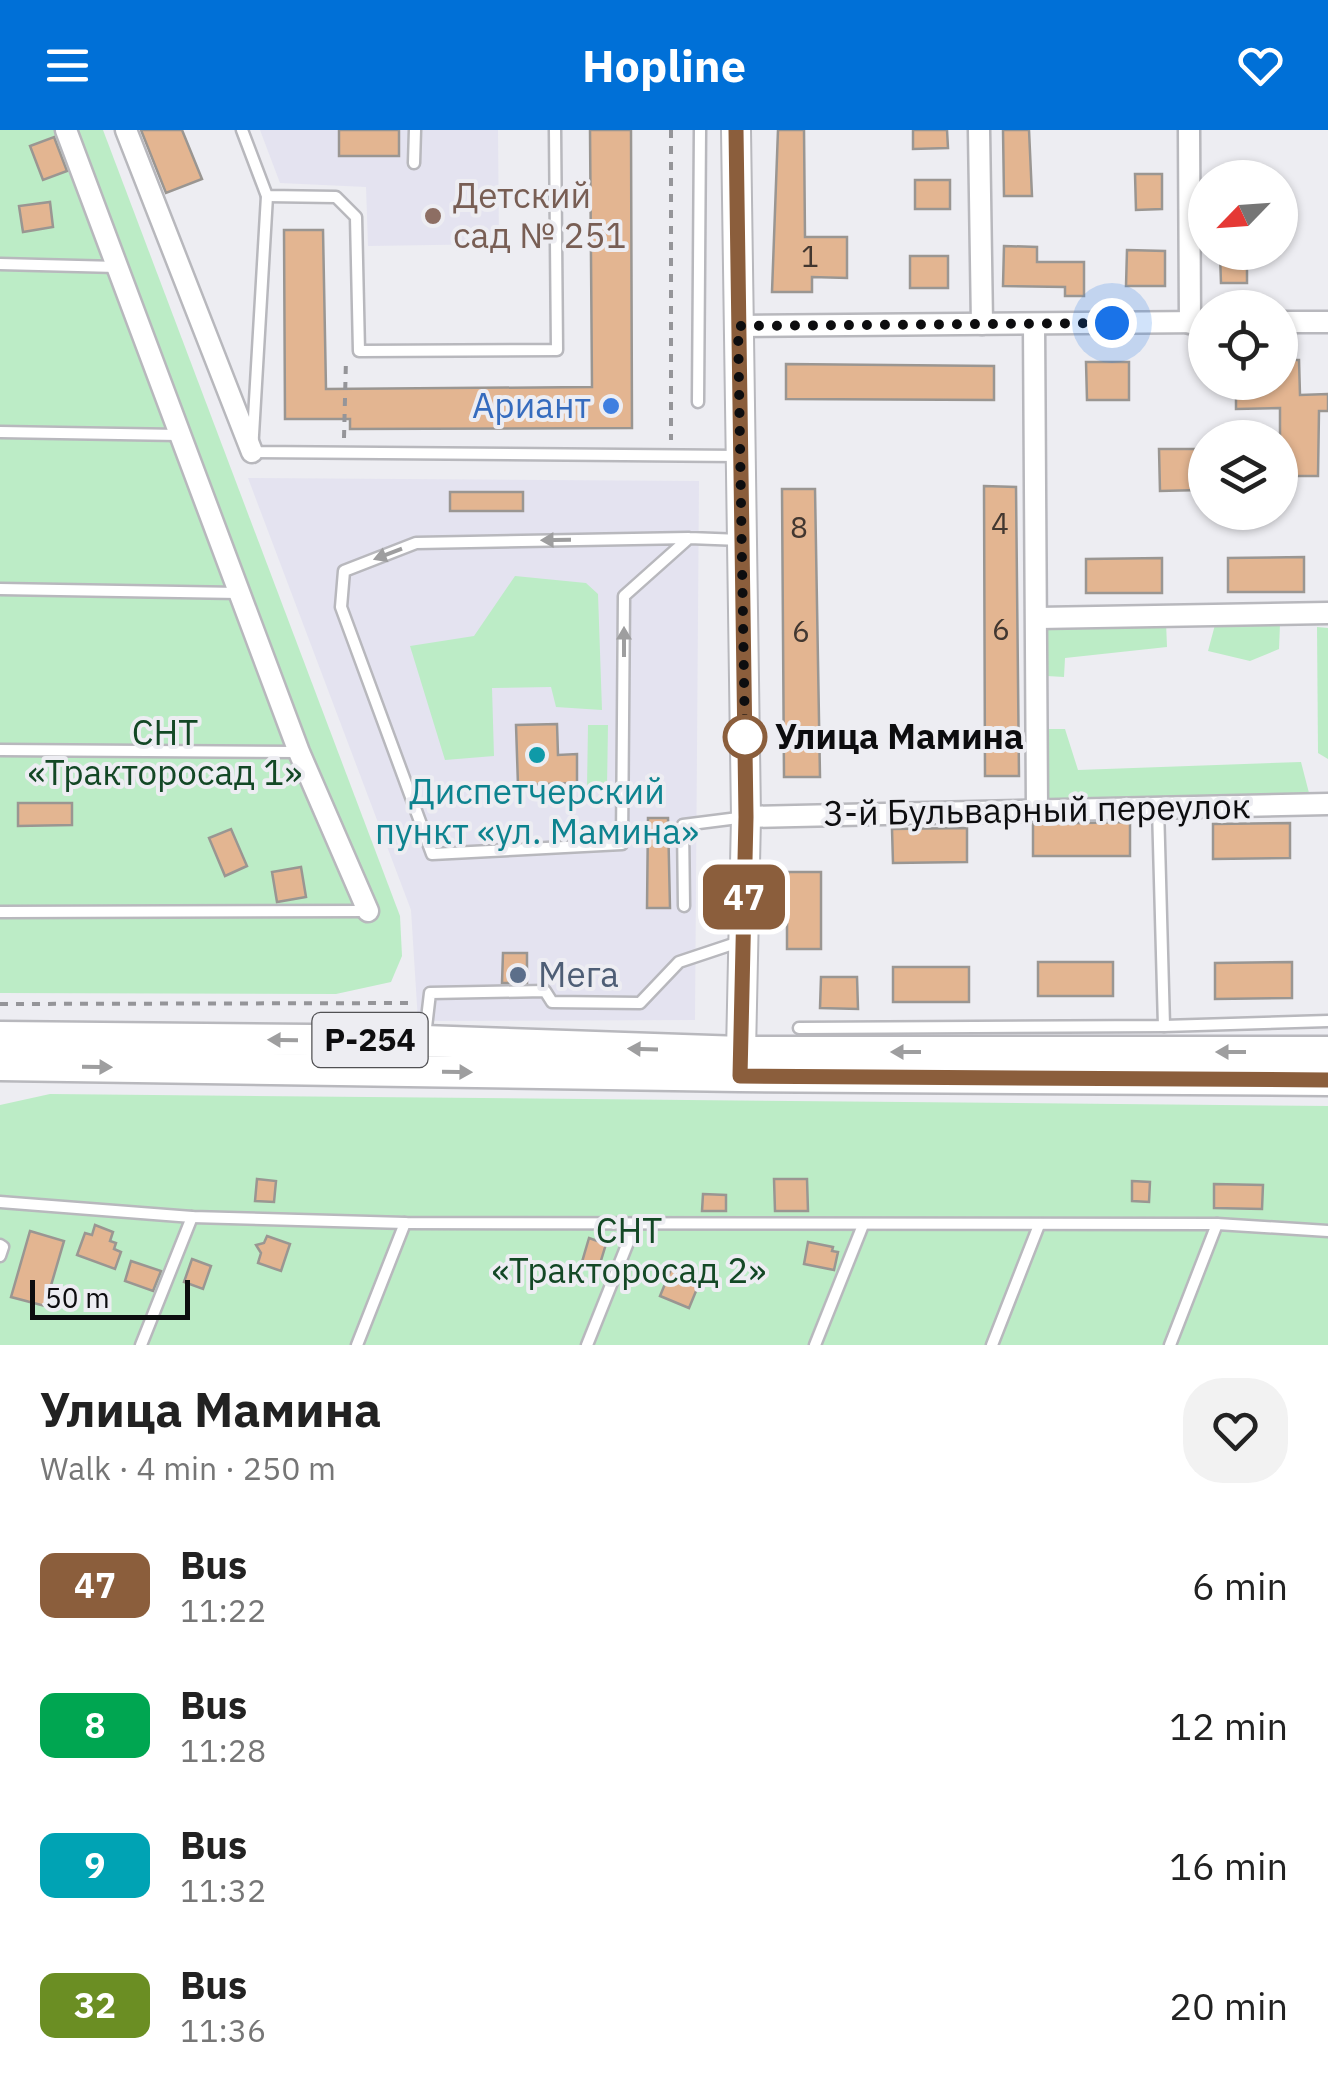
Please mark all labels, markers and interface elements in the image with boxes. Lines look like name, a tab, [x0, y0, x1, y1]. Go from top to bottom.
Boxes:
text: Hopline	[582, 36, 746, 94]
icon: menu	[40, 38, 95, 93]
icon: heart	[1233, 38, 1288, 93]
north arrow	[1188, 160, 1298, 270]
map controls	[1188, 160, 1298, 530]
place label: Детский сад № 251	[453, 172, 626, 258]
marker: Детский сад № 251	[422, 205, 444, 227]
house number: 1	[801, 236, 819, 275]
button: locate	[1188, 290, 1298, 400]
your location	[1087, 298, 1137, 348]
place label: Ариант	[472, 382, 591, 428]
marker: Ариант	[600, 395, 622, 417]
button: layers	[1188, 420, 1298, 530]
house number: 4	[991, 503, 1009, 542]
house number: 8	[790, 507, 808, 546]
one-way arrow	[540, 533, 572, 549]
one-way arrow	[372, 547, 402, 562]
house number: 6	[992, 609, 1010, 648]
house number: 6	[792, 611, 810, 650]
one-way arrow	[616, 626, 632, 658]
park label: СНТ «Тракторосад 1»	[28, 709, 302, 795]
place label: Улица Мамина	[775, 713, 1024, 759]
marker: Улица Мамина	[724, 716, 766, 758]
marker: Диспетчерский пункт «ул. Мамина»	[526, 744, 548, 766]
place label: Диспетчерский пункт «ул. Мамина»	[375, 768, 699, 854]
street label: 3-й Бульварный переулок	[823, 782, 1251, 836]
line badge: 47	[699, 864, 789, 930]
text: 47	[723, 874, 765, 920]
place label: Мега	[538, 951, 619, 997]
marker: Мега	[507, 964, 529, 986]
road number: Р-254	[312, 1013, 428, 1067]
one-way arrow	[267, 1031, 299, 1047]
one-way arrow	[627, 1040, 659, 1056]
one-way arrow	[889, 1044, 921, 1060]
one-way arrow	[1214, 1044, 1246, 1060]
one-way arrow	[82, 1059, 114, 1075]
one-way arrow	[442, 1064, 474, 1080]
park label: СНТ «Тракторосад 2»	[492, 1207, 766, 1293]
scale bar	[30, 1275, 190, 1320]
text: 50 m	[45, 1279, 110, 1316]
text: Улица Мамина	[40, 1378, 381, 1440]
button: heart	[1183, 1378, 1288, 1483]
text: Walk · 4 min · 250 m	[40, 1447, 336, 1489]
text: Bus	[180, 1540, 247, 1589]
text: 6 min	[1192, 1561, 1288, 1610]
text: 47	[74, 1562, 116, 1608]
text: 11:22	[180, 1589, 266, 1631]
text: Bus	[180, 1680, 247, 1729]
text: 12 min	[1169, 1701, 1288, 1750]
text: 8	[84, 1702, 106, 1748]
text: 11:28	[180, 1729, 266, 1771]
text: Bus	[180, 1820, 247, 1869]
text: 16 min	[1169, 1841, 1288, 1890]
text: 9	[84, 1842, 106, 1888]
text: 11:32	[180, 1869, 266, 1911]
text: Bus	[180, 1960, 247, 2009]
text: 20 min	[1169, 1981, 1288, 2030]
text: 32	[74, 1982, 116, 2028]
text: 11:36	[180, 2009, 266, 2051]

